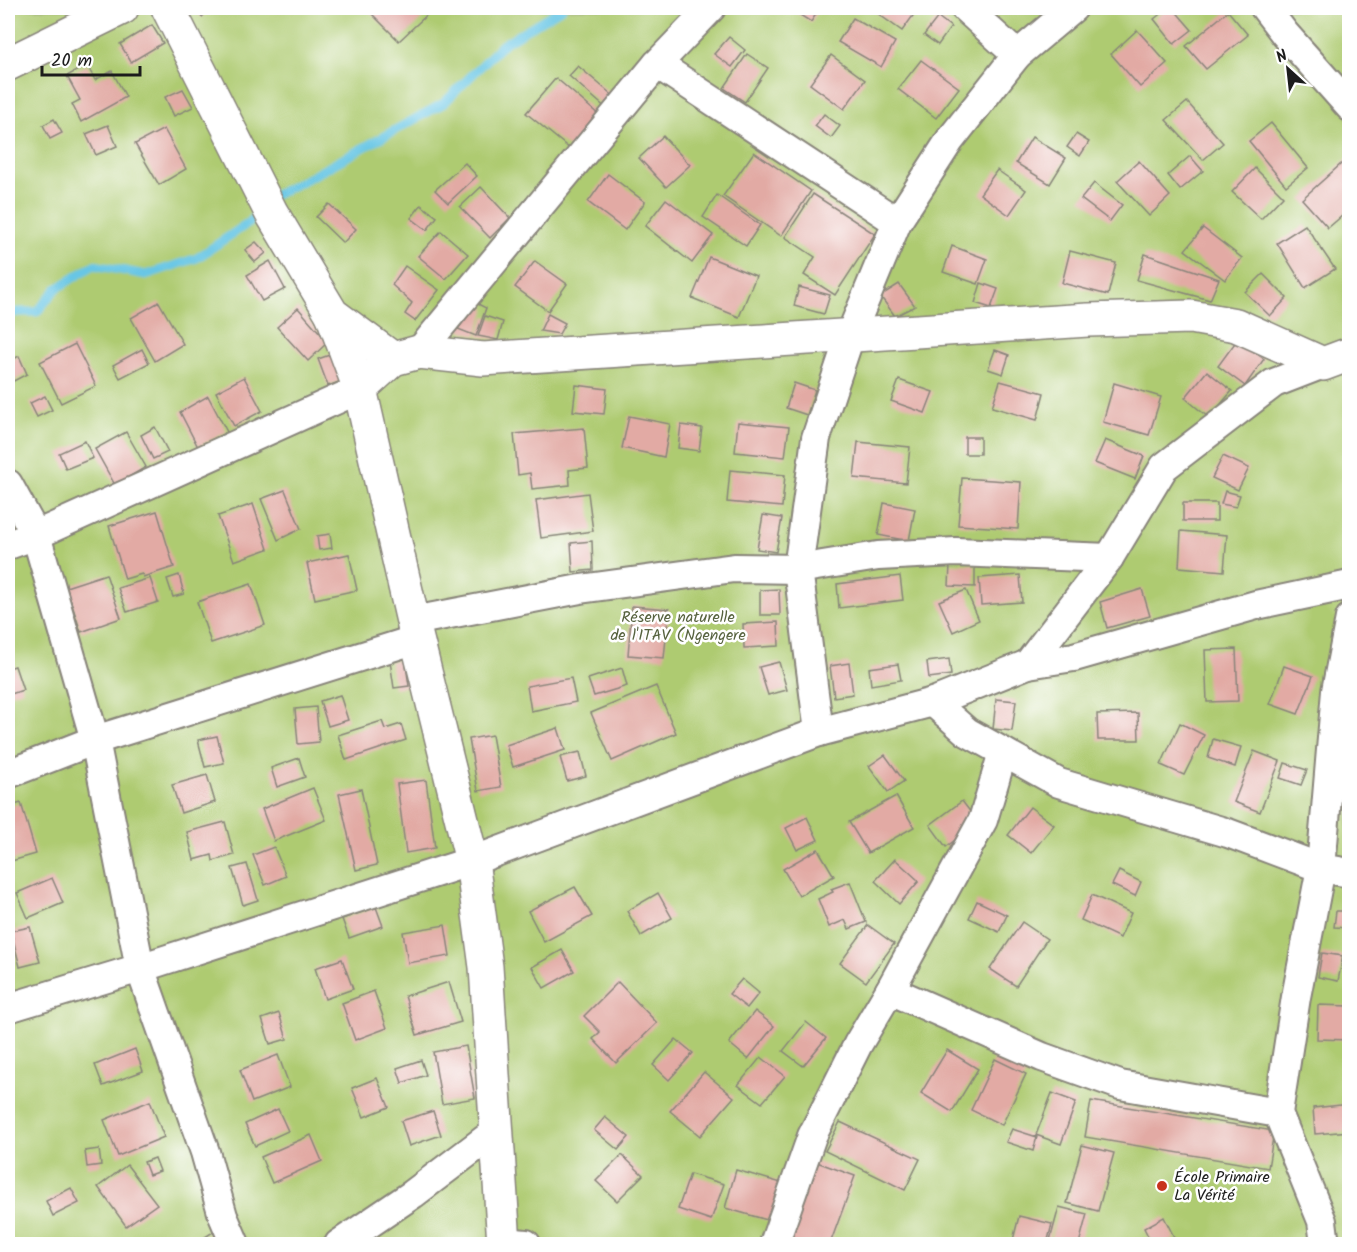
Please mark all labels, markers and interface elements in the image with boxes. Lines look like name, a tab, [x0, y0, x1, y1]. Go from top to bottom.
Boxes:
scale bar	[42, 39, 140, 77]
north arrow	[1258, 39, 1318, 99]
text: N	[1272, 44, 1292, 70]
text: 20 m	[51, 47, 92, 76]
park label: Réserve naturelle de l'ITAV (Ngengere	[610, 605, 746, 648]
place label: École Primaire La Vérité	[1174, 1165, 1270, 1208]
marker: École Primaire La Vérité	[1155, 1179, 1169, 1193]

